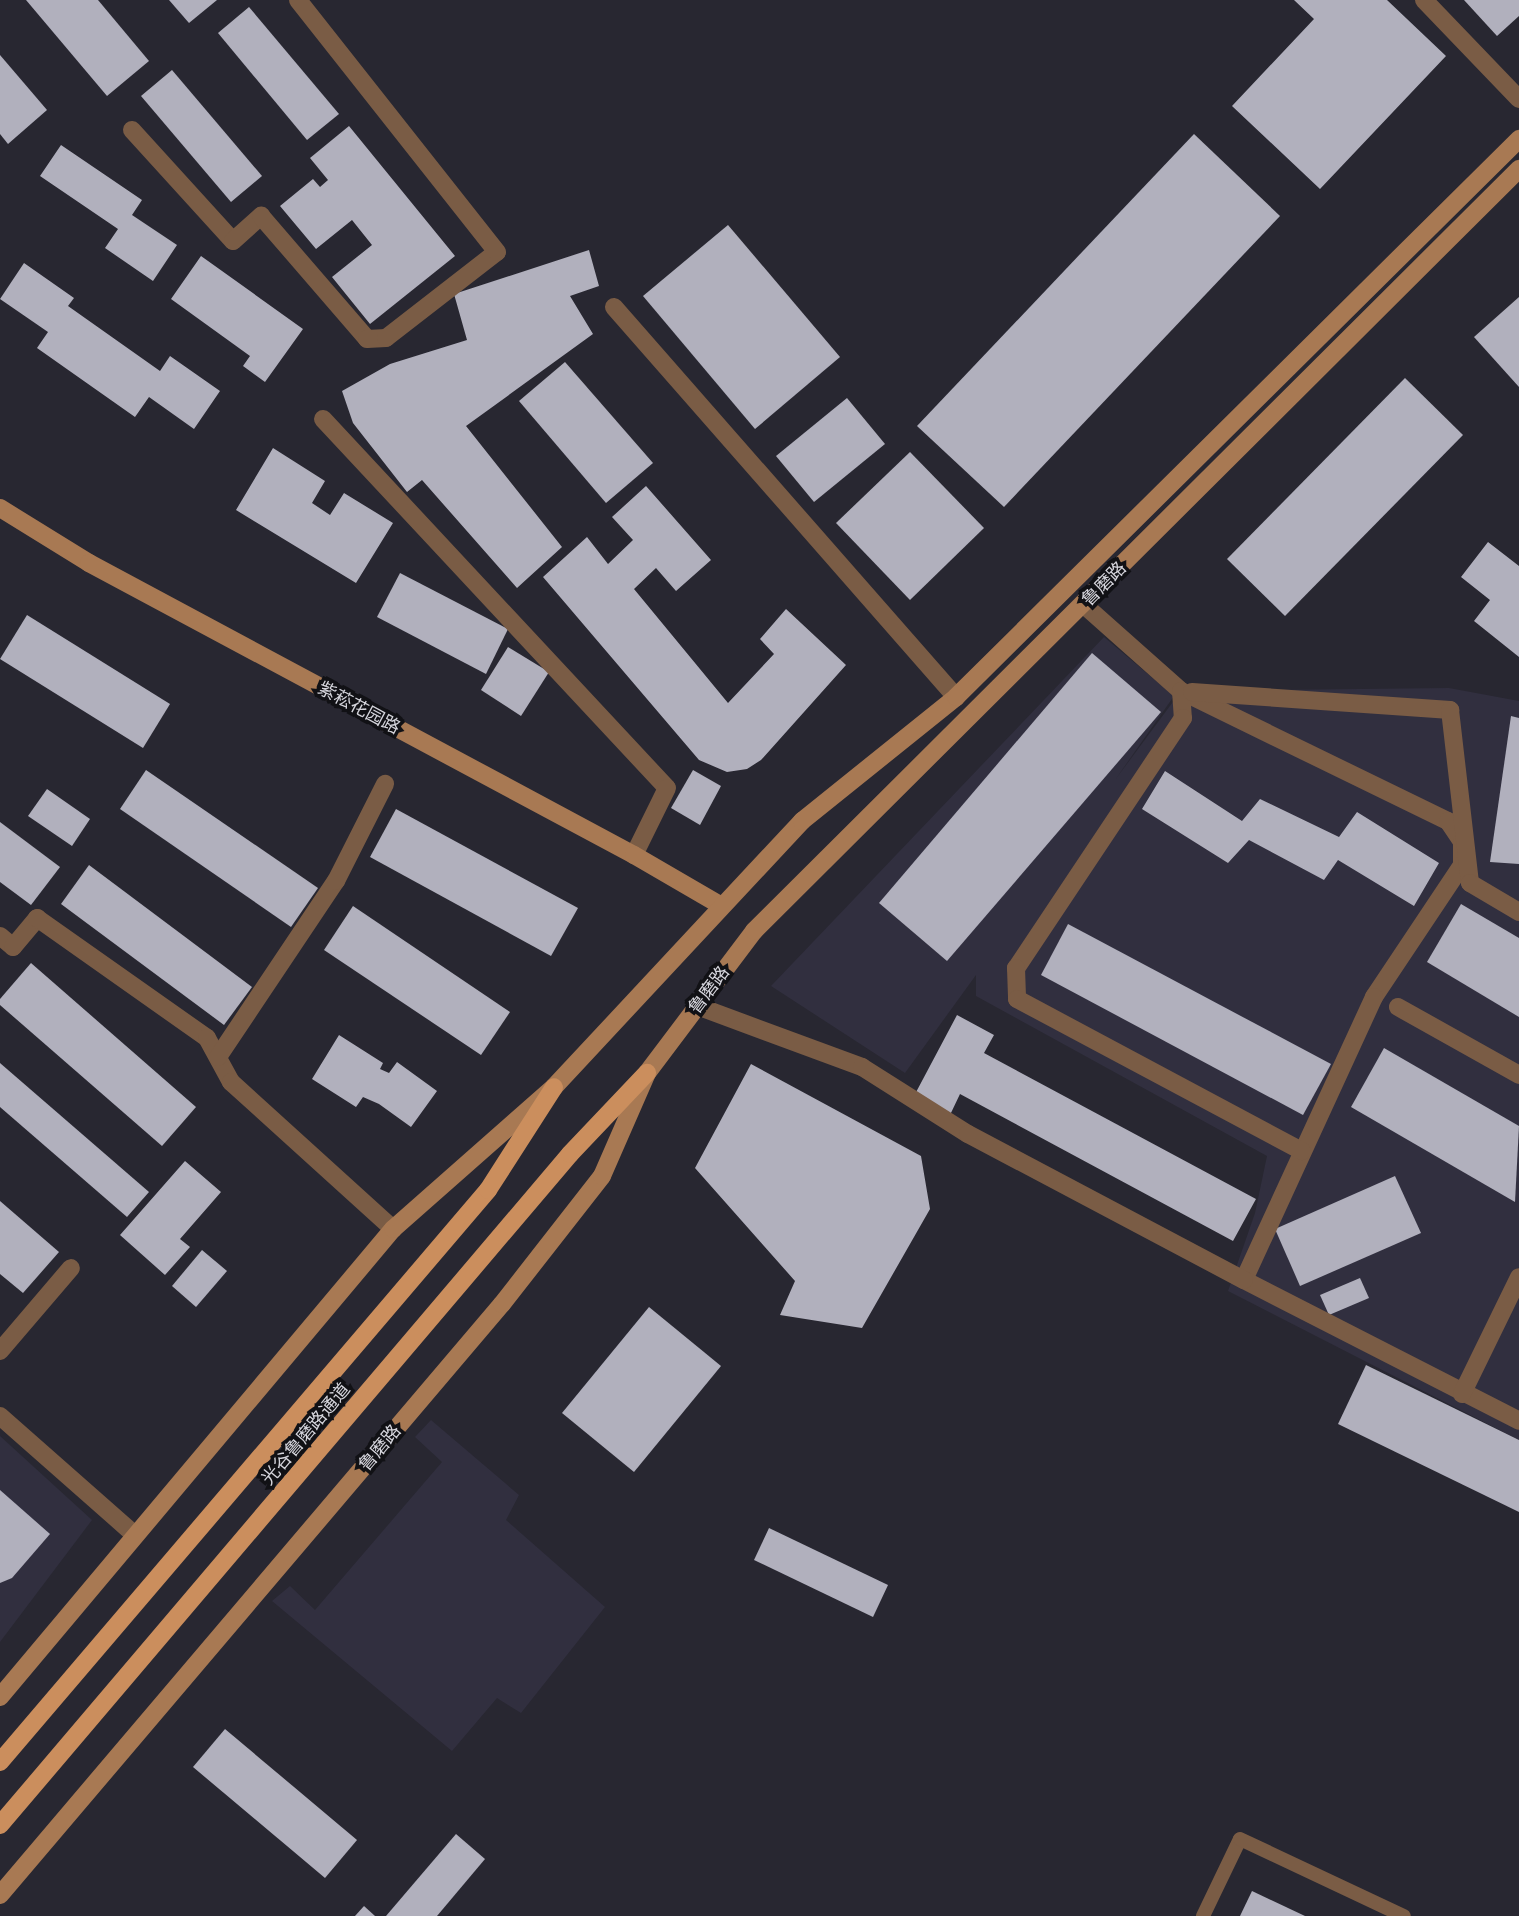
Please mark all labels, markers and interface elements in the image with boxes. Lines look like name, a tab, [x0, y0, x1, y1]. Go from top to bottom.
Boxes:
street label: 鲁磨路	[1077, 557, 1131, 611]
street label: 紫菘花园路	[314, 677, 404, 739]
street label: 鲁磨路	[684, 962, 734, 1018]
street label: 光谷鲁磨路通道	[257, 1379, 355, 1489]
street label: 鲁磨路	[354, 1420, 406, 1476]

